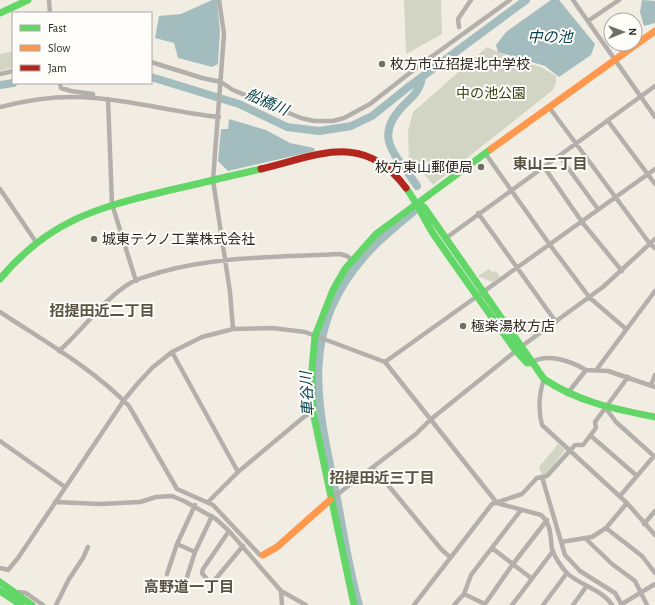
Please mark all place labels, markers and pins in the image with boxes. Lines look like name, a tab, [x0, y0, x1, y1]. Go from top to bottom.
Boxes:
place label: 枚方市立招提北中学校	[390, 56, 530, 72]
marker: 枚方市立招提北中学校	[377, 59, 387, 69]
place label: 枚方東山郵便局	[375, 159, 473, 175]
marker: 枚方東山郵便局	[476, 162, 486, 172]
place label: 城東テクノ工業株式会社	[102, 232, 255, 247]
marker: 城東テクノ工業株式会社	[89, 234, 99, 244]
place label: 極楽湯枚方店	[471, 318, 555, 334]
marker: 極楽湯枚方店	[458, 321, 468, 331]

